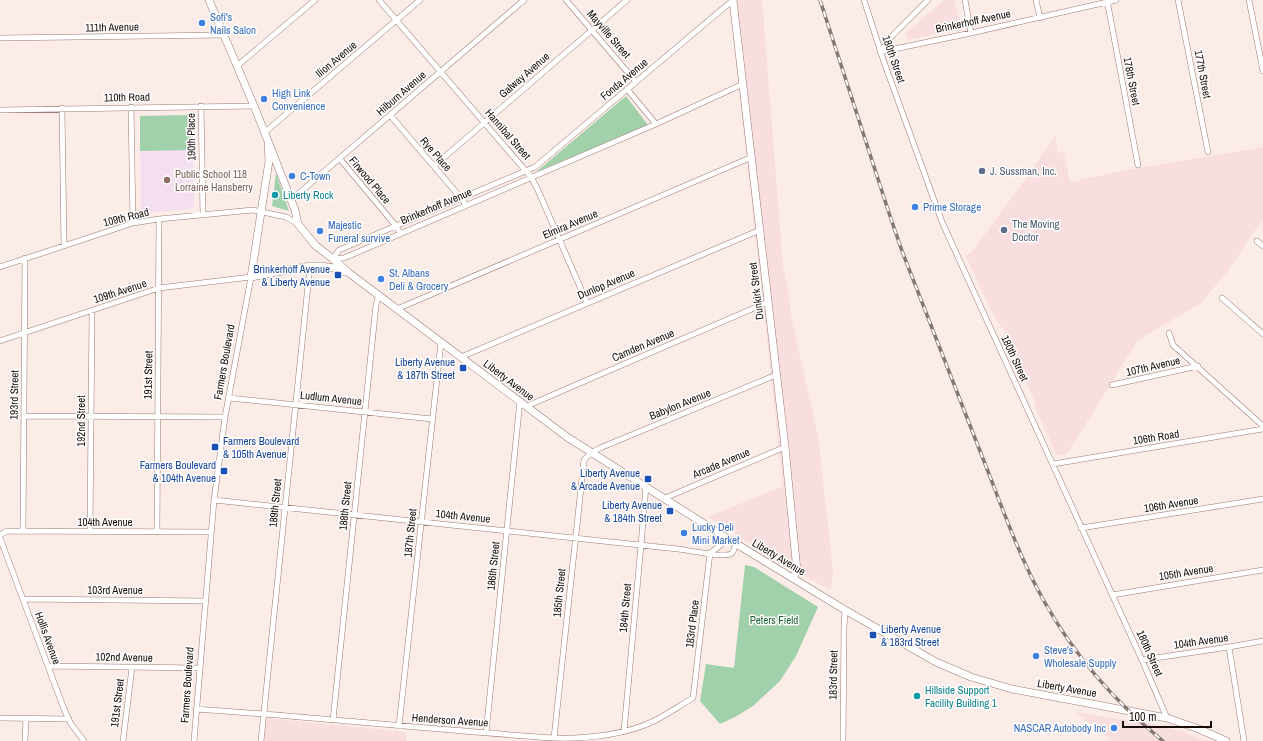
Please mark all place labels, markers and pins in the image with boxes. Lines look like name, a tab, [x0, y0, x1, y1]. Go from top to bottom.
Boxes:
place label: Sofi's Nails Salon	[210, 10, 256, 37]
marker: Sofi's Nails Salon	[197, 18, 207, 28]
place label: High Link Convenience	[272, 86, 325, 113]
marker: High Link Convenience	[259, 94, 269, 104]
place label: J. Sussman, Inc.	[990, 164, 1057, 178]
marker: J. Sussman, Inc.	[977, 166, 987, 176]
place label: Public School 118 Lorraine Hansberry	[175, 167, 253, 194]
place label: C-Town	[300, 169, 331, 183]
marker: C-Town	[287, 171, 297, 181]
marker: Public School 118 Lorraine Hansberry	[162, 175, 172, 185]
place label: Liberty Rock	[283, 188, 334, 202]
marker: Liberty Rock	[270, 190, 280, 200]
place label: Prime Storage	[923, 200, 981, 214]
marker: Prime Storage	[910, 202, 920, 212]
place label: The Moving Doctor	[1012, 217, 1060, 244]
place label: Majestic Funeral survive	[328, 218, 390, 245]
marker: The Moving Doctor	[999, 225, 1009, 235]
marker: Majestic Funeral survive	[315, 226, 325, 236]
place label: Brinkerhoff Avenue & Liberty Avenue	[254, 262, 330, 289]
place label: St. Albans Deli & Grocery	[389, 266, 449, 293]
marker: Brinkerhoff Avenue & Liberty Avenue	[333, 270, 343, 280]
marker: St. Albans Deli & Grocery	[376, 274, 386, 284]
place label: Liberty Avenue & 187th Street	[395, 355, 455, 382]
marker: Liberty Avenue & 187th Street	[458, 363, 468, 373]
place label: Farmers Boulevard & 105th Avenue	[223, 434, 299, 461]
marker: Farmers Boulevard & 105th Avenue	[210, 442, 220, 452]
place label: Farmers Boulevard & 104th Avenue	[140, 458, 216, 485]
marker: Farmers Boulevard & 104th Avenue	[219, 466, 229, 476]
place label: Liberty Avenue & Arcade Avenue	[571, 466, 640, 493]
marker: Liberty Avenue & Arcade Avenue	[643, 474, 653, 484]
place label: Liberty Avenue & 184th Street	[602, 498, 662, 525]
marker: Liberty Avenue & 184th Street	[665, 506, 675, 516]
place label: Lucky Deli Mini Market	[692, 520, 740, 547]
marker: Lucky Deli Mini Market	[679, 528, 689, 538]
place label: Liberty Avenue & 183rd Street	[881, 622, 941, 649]
marker: Liberty Avenue & 183rd Street	[868, 630, 878, 640]
place label: Steve's Wholesale Supply	[1044, 643, 1117, 670]
marker: Steve's Wholesale Supply	[1031, 651, 1041, 661]
place label: Hillside Support Facility Building 1	[925, 683, 997, 710]
marker: Hillside Support Facility Building 1	[912, 691, 922, 701]
place label: NASCAR Autobody Inc	[1014, 721, 1106, 735]
marker: NASCAR Autobody Inc	[1109, 723, 1119, 733]

